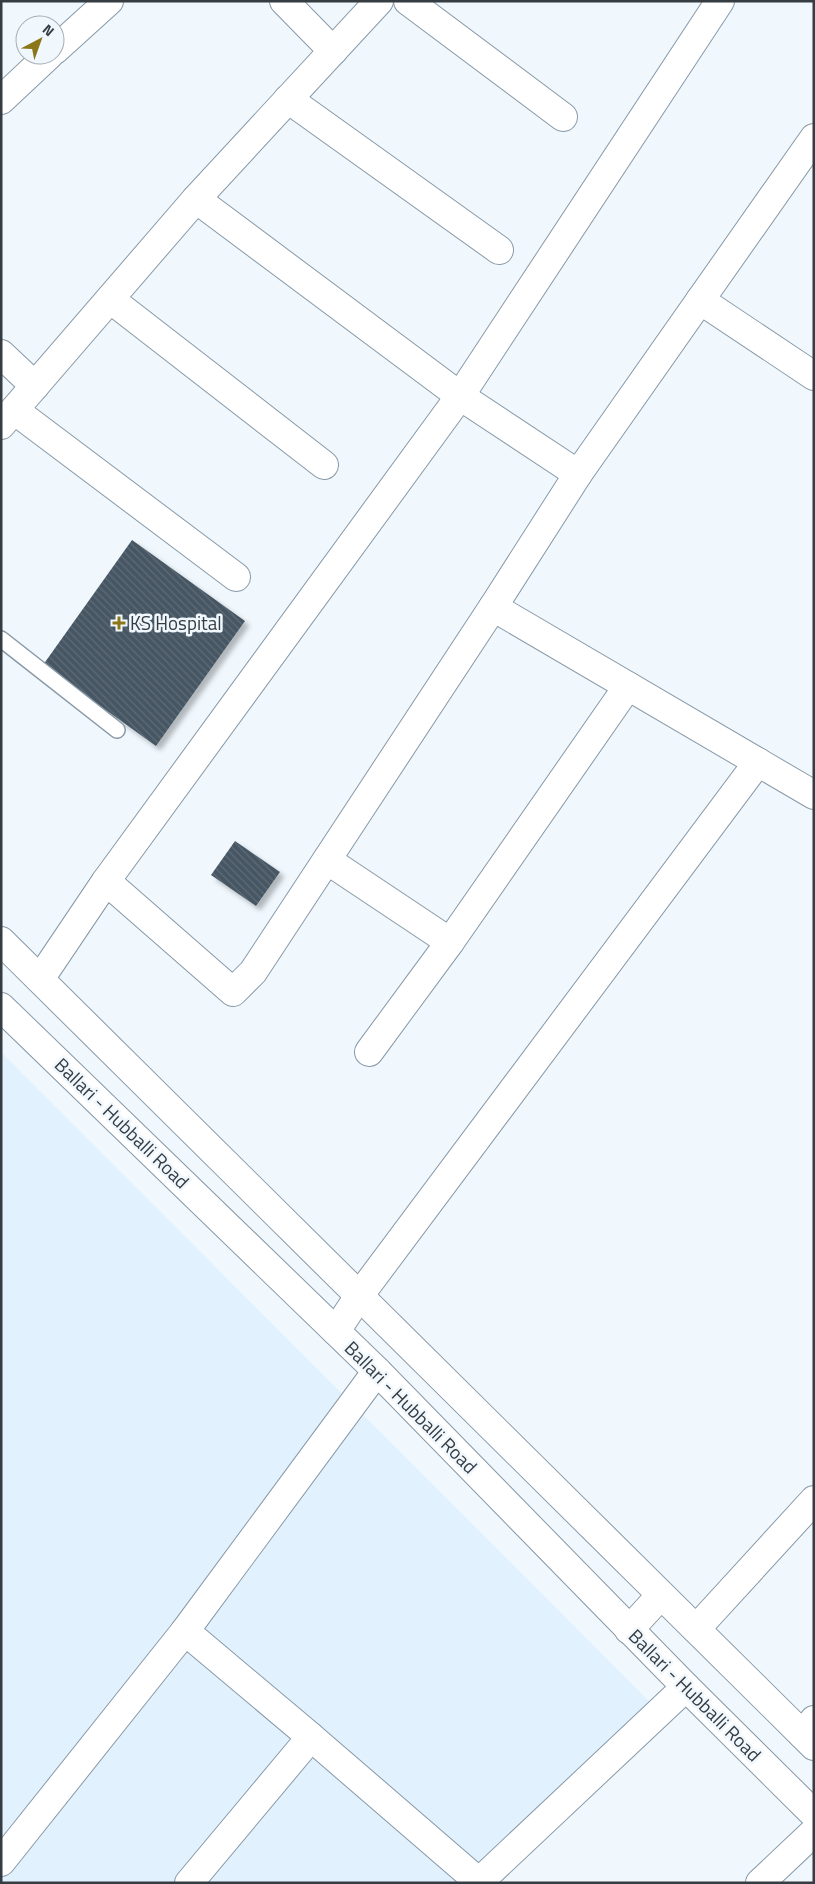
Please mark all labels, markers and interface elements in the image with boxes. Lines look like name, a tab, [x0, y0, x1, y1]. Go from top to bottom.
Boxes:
north arrow	[15, 15, 65, 65]
text: N	[38, 19, 59, 41]
place label: KS Hospital	[130, 608, 222, 637]
marker: KS Hospital	[112, 616, 126, 630]
street label: Ballari - Hubballi Road	[48, 1051, 196, 1195]
street label: Ballari - Hubballi Road	[338, 1334, 484, 1480]
street label: Ballari - Hubballi Road	[622, 1622, 768, 1768]

